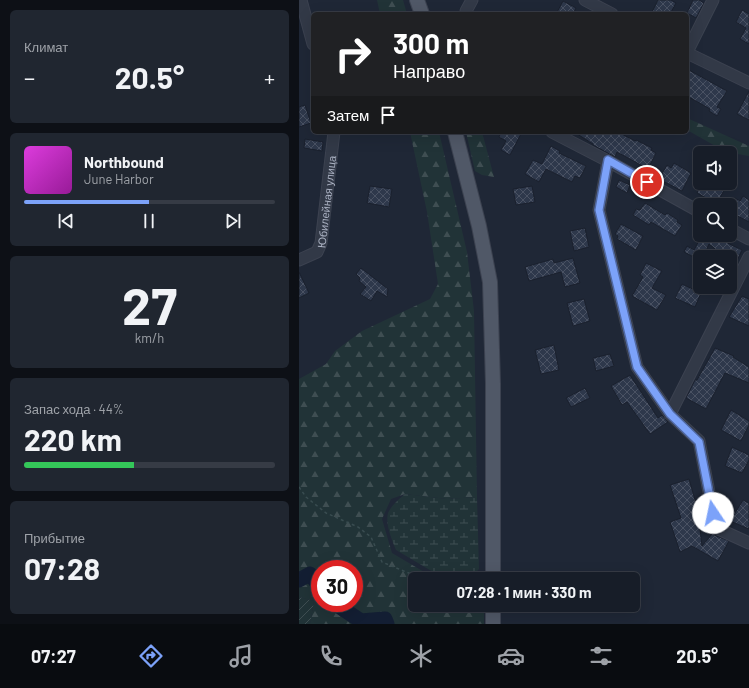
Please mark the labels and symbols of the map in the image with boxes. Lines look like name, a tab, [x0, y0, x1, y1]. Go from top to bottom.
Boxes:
street label: Юбилейная улица	[314, 154, 338, 249]
pin	[630, 165, 664, 199]
position arrow	[692, 492, 734, 534]
speed limit sign: 30	[311, 560, 363, 612]

